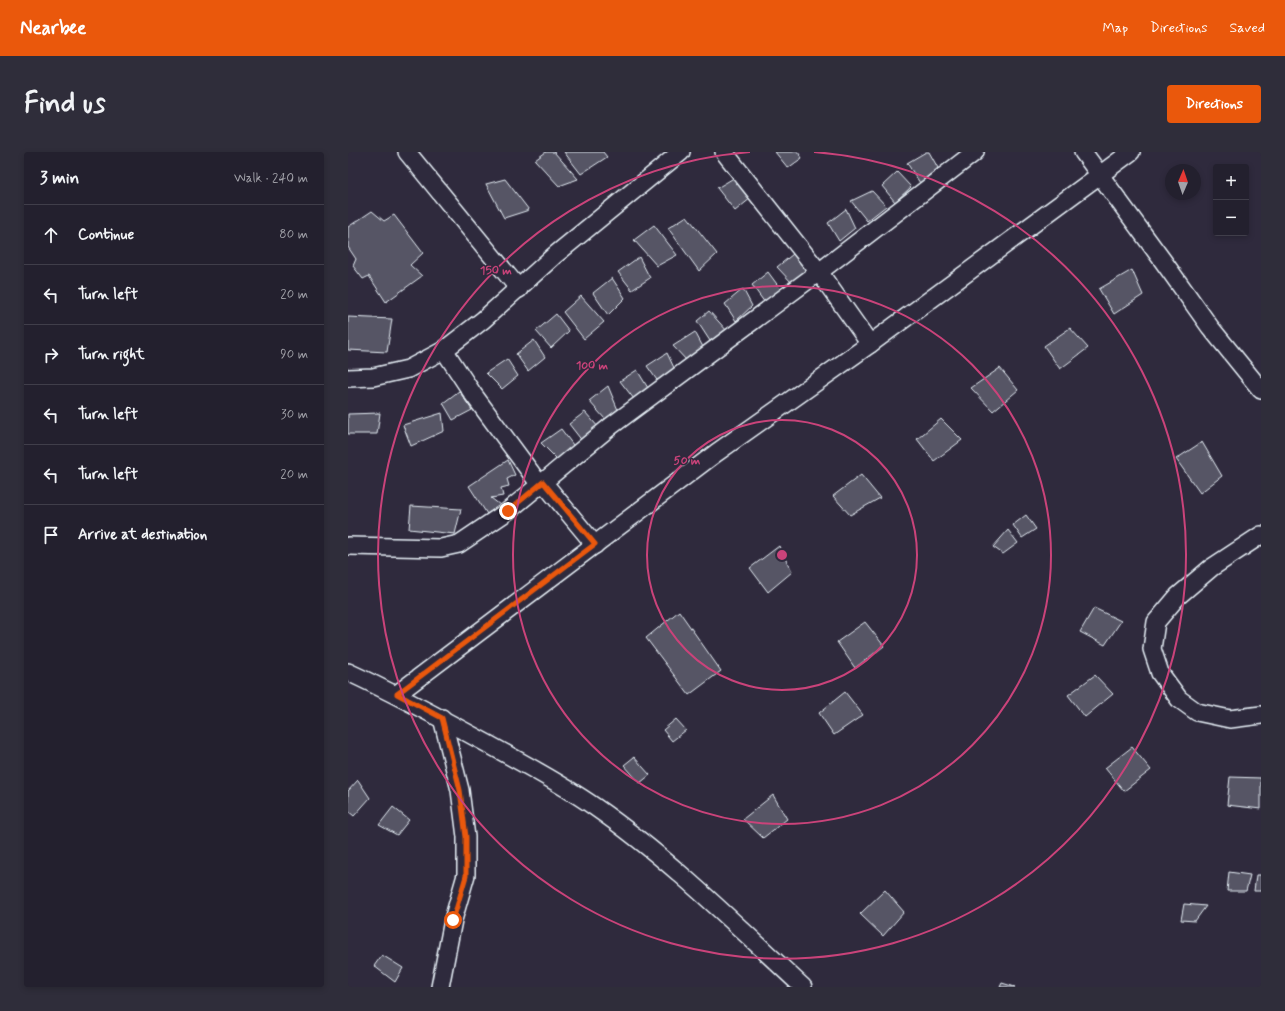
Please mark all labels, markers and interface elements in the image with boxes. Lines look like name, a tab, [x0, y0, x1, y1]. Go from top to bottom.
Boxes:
text: Nearbee	[20, 16, 86, 41]
text: Map	[1102, 19, 1128, 37]
text: Directions	[1150, 19, 1208, 37]
text: Saved	[1230, 19, 1265, 37]
button: Directions	[1167, 85, 1261, 123]
text: Find us	[24, 86, 105, 123]
north arrow	[1165, 164, 1201, 200]
map controls	[1213, 164, 1249, 236]
button: +	[1213, 164, 1249, 200]
text: 3 min	[40, 167, 79, 189]
text: Walk · 240 m	[234, 170, 308, 187]
button: −	[1213, 200, 1249, 236]
icon: ahead	[40, 224, 62, 246]
text: Continue	[78, 225, 134, 245]
text: 80 m	[279, 226, 308, 243]
text: 150 m	[480, 263, 512, 279]
icon: left	[40, 284, 62, 306]
text: Turn left	[78, 285, 138, 305]
text: 20 m	[280, 286, 308, 303]
icon: right	[40, 344, 62, 366]
text: Turn right	[78, 345, 145, 365]
text: 90 m	[280, 346, 308, 363]
text: 100 m	[576, 358, 609, 374]
icon: left	[40, 404, 62, 426]
text: Turn left	[78, 405, 138, 425]
text: 30 m	[281, 406, 308, 423]
text: 50 m	[674, 453, 701, 469]
icon: left	[40, 464, 62, 486]
text: Turn left	[78, 465, 138, 485]
text: 20 m	[280, 466, 308, 483]
route end	[499, 502, 517, 520]
icon: arrive	[40, 524, 62, 546]
text: Arrive at destination	[78, 525, 207, 545]
centre of rings	[775, 548, 789, 562]
route start	[444, 911, 462, 929]

